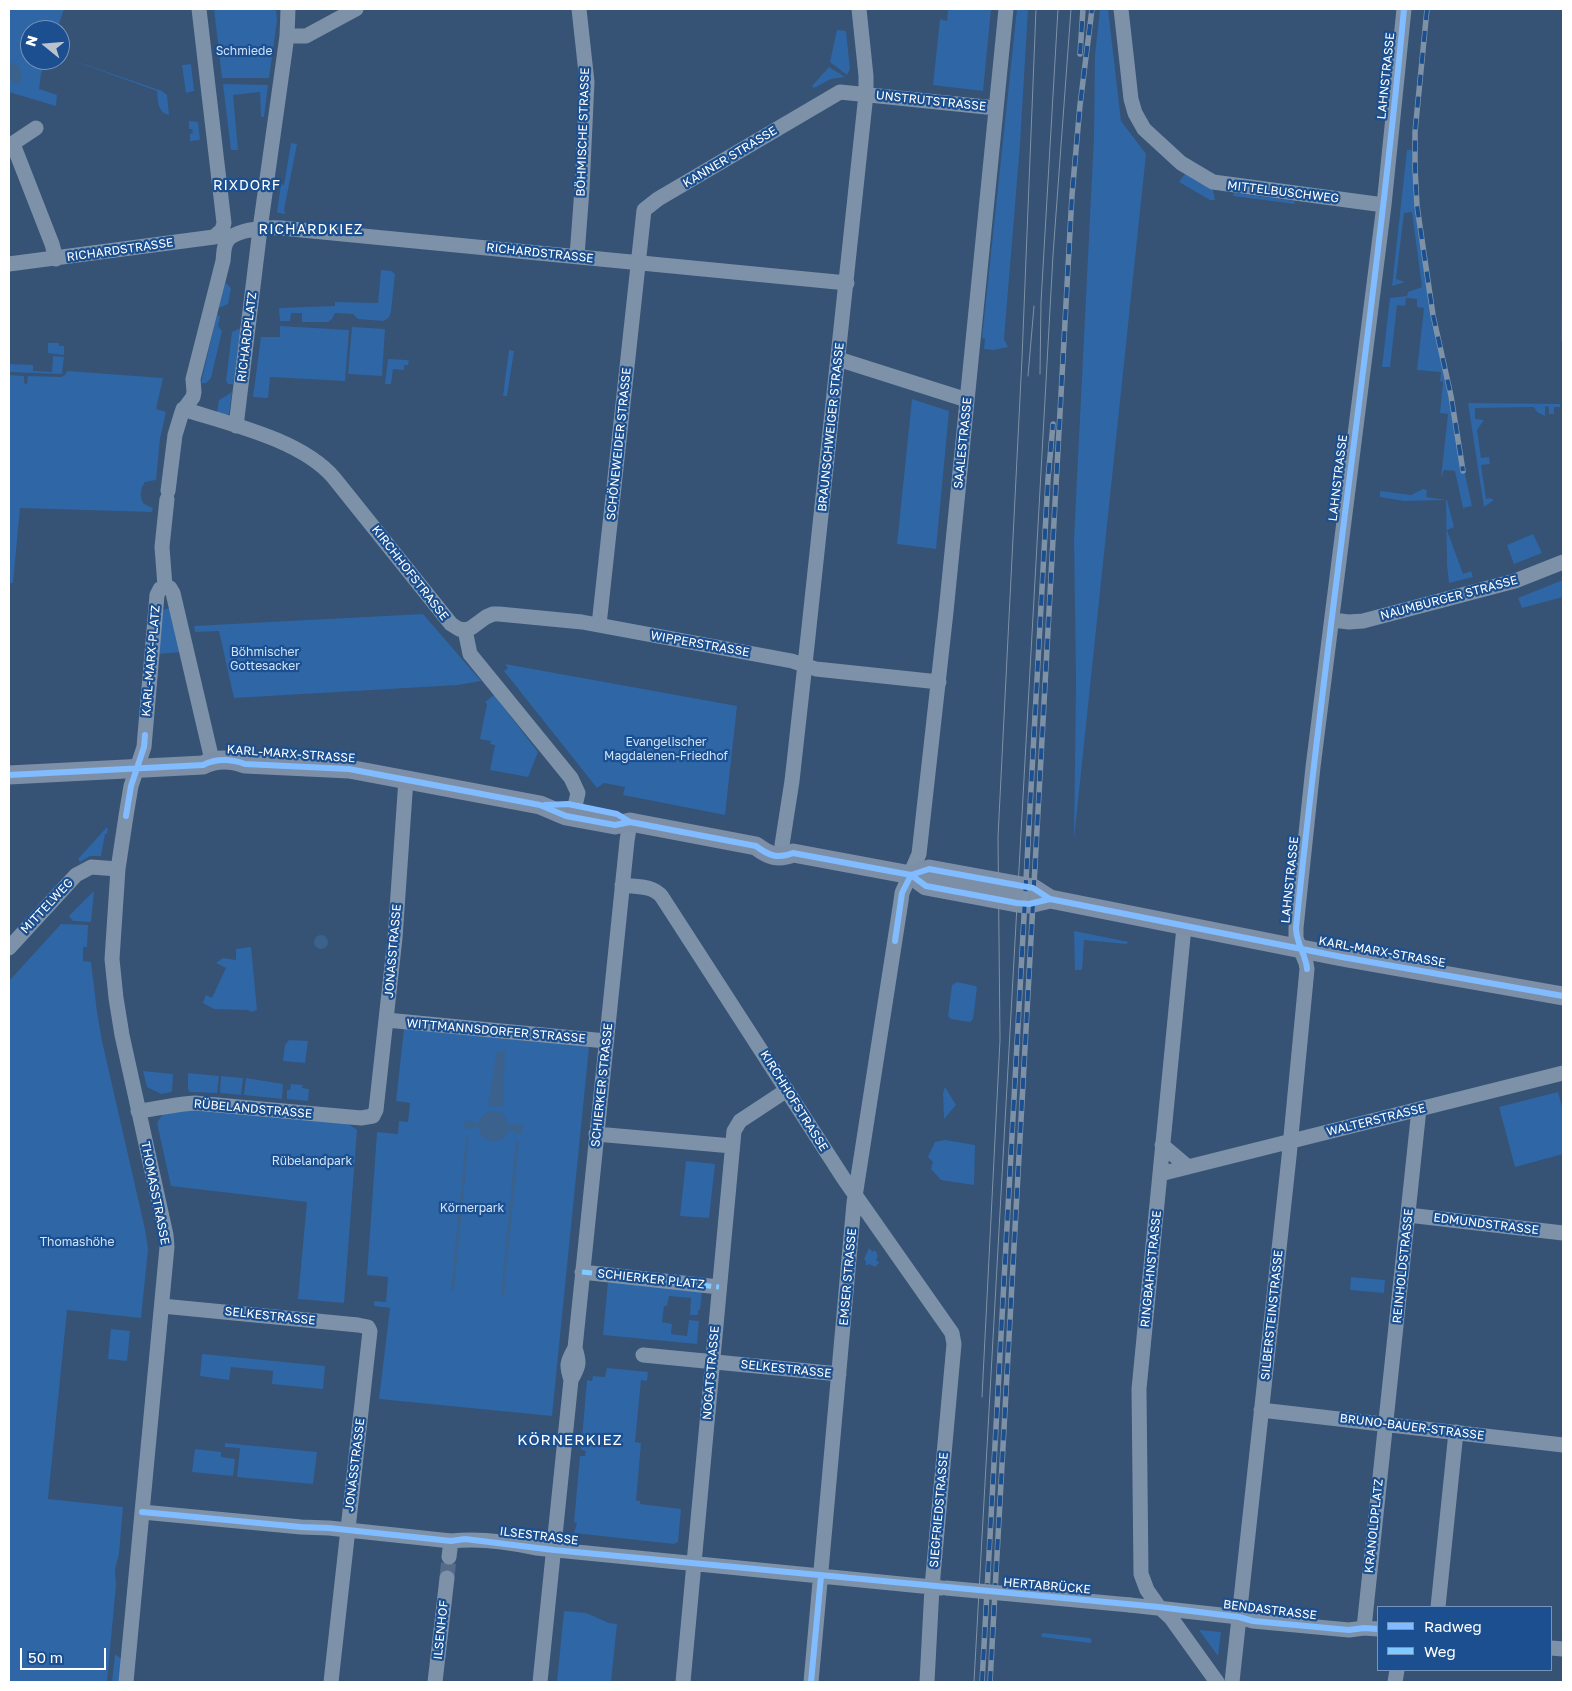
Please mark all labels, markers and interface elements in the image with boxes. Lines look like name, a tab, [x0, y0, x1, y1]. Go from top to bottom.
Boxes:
north arrow	[20, 20, 70, 70]
street label: LAHNSTRASSE	[1374, 32, 1398, 120]
text: N	[21, 33, 41, 48]
park label: Schmiede	[216, 44, 272, 58]
street label: BÖHMISCHE STRASSE	[574, 67, 592, 197]
street label: UNSTRUTSTRASSE	[875, 88, 987, 114]
street label: KANNER STRASSE	[680, 123, 780, 191]
district label: RIXDORF	[212, 178, 282, 194]
street label: MITTELBUSCHWEG	[1226, 178, 1340, 206]
district label: RICHARDKIEZ	[257, 222, 365, 238]
street label: RICHARDSTRASSE	[66, 235, 174, 265]
street label: RICHARDSTRASSE	[486, 240, 594, 266]
street label: RICHARDPLATZ	[234, 291, 260, 383]
street label: BRAUNSCHWEIGER STRASSE	[815, 342, 847, 512]
street label: SCHÖNEWEIDER STRASSE	[604, 367, 634, 521]
street label: SAALESTRASSE	[951, 397, 975, 489]
street label: LAHNSTRASSE	[1326, 434, 1350, 522]
street label: KIRCHHOFSTRASSE	[369, 523, 451, 623]
street label: NAUMBURGER STRASSE	[1379, 573, 1519, 623]
street label: KARL-MARX-PLATZ	[139, 605, 163, 717]
street label: WIPPERSTRASSE	[649, 628, 751, 660]
park label: Böhmischer Gottesacker	[230, 645, 300, 673]
park label: Evangelischer Magdalenen-Friedhof	[604, 735, 728, 763]
street label: KARL-MARX-STRASSE	[226, 742, 356, 766]
street label: LAHNSTRASSE	[1278, 836, 1302, 924]
street label: MITTELWEG	[18, 875, 76, 937]
street label: JONASSTRASSE	[382, 904, 404, 998]
street label: KARL-MARX-STRASSE	[1317, 934, 1447, 970]
street label: WITTMANNSDORFER STRASSE	[406, 1016, 586, 1046]
street label: SCHIERKER STRASSE	[588, 1022, 616, 1148]
street label: KIRCHHOFSTRASSE	[757, 1048, 831, 1154]
street label: RÜBELANDSTRASSE	[193, 1097, 313, 1121]
street label: WALTERSTRASSE	[1325, 1101, 1427, 1139]
street label: THOMASSTRASSE	[138, 1140, 172, 1246]
park label: Rübelandpark	[272, 1154, 352, 1168]
park label: Körnerpark	[440, 1201, 504, 1215]
street label: REINHOLDSTRASSE	[1390, 1208, 1416, 1324]
street label: RINGBAHNSTRASSE	[1138, 1210, 1164, 1328]
street label: EDMUNDSTRASSE	[1432, 1210, 1540, 1238]
street label: EMSER STRASSE	[837, 1228, 859, 1326]
park label: Thomashöhe	[40, 1235, 114, 1249]
street label: SILBERSTEINSTRASSE	[1258, 1249, 1286, 1381]
street label: SCHIERKER PLATZ	[597, 1266, 705, 1292]
street label: SELKESTRASSE	[224, 1304, 316, 1328]
street label: NOGATSTRASSE	[700, 1325, 722, 1421]
street label: SELKESTRASSE	[740, 1357, 832, 1381]
street label: BRUNO-BAUER-STRASSE	[1339, 1411, 1485, 1443]
street label: JONASSTRASSE	[342, 1417, 368, 1513]
district label: KÖRNERKIEZ	[516, 1431, 624, 1449]
street label: SIEGFRIEDSTRASSE	[927, 1452, 951, 1568]
street label: KRANOLDPLATZ	[1362, 1478, 1386, 1574]
street label: ILSESTRASSE	[499, 1524, 579, 1548]
street label: HERTABRÜCKE	[1003, 1575, 1091, 1597]
street label: BENDASTRASSE	[1222, 1597, 1318, 1623]
street label: ILSENHOF	[431, 1600, 451, 1660]
legend	[1377, 1606, 1552, 1671]
text: Radweg	[1424, 1617, 1482, 1635]
scale bar	[22, 1638, 109, 1670]
text: Weg	[1424, 1642, 1456, 1660]
text: 50 m	[28, 1648, 63, 1666]

